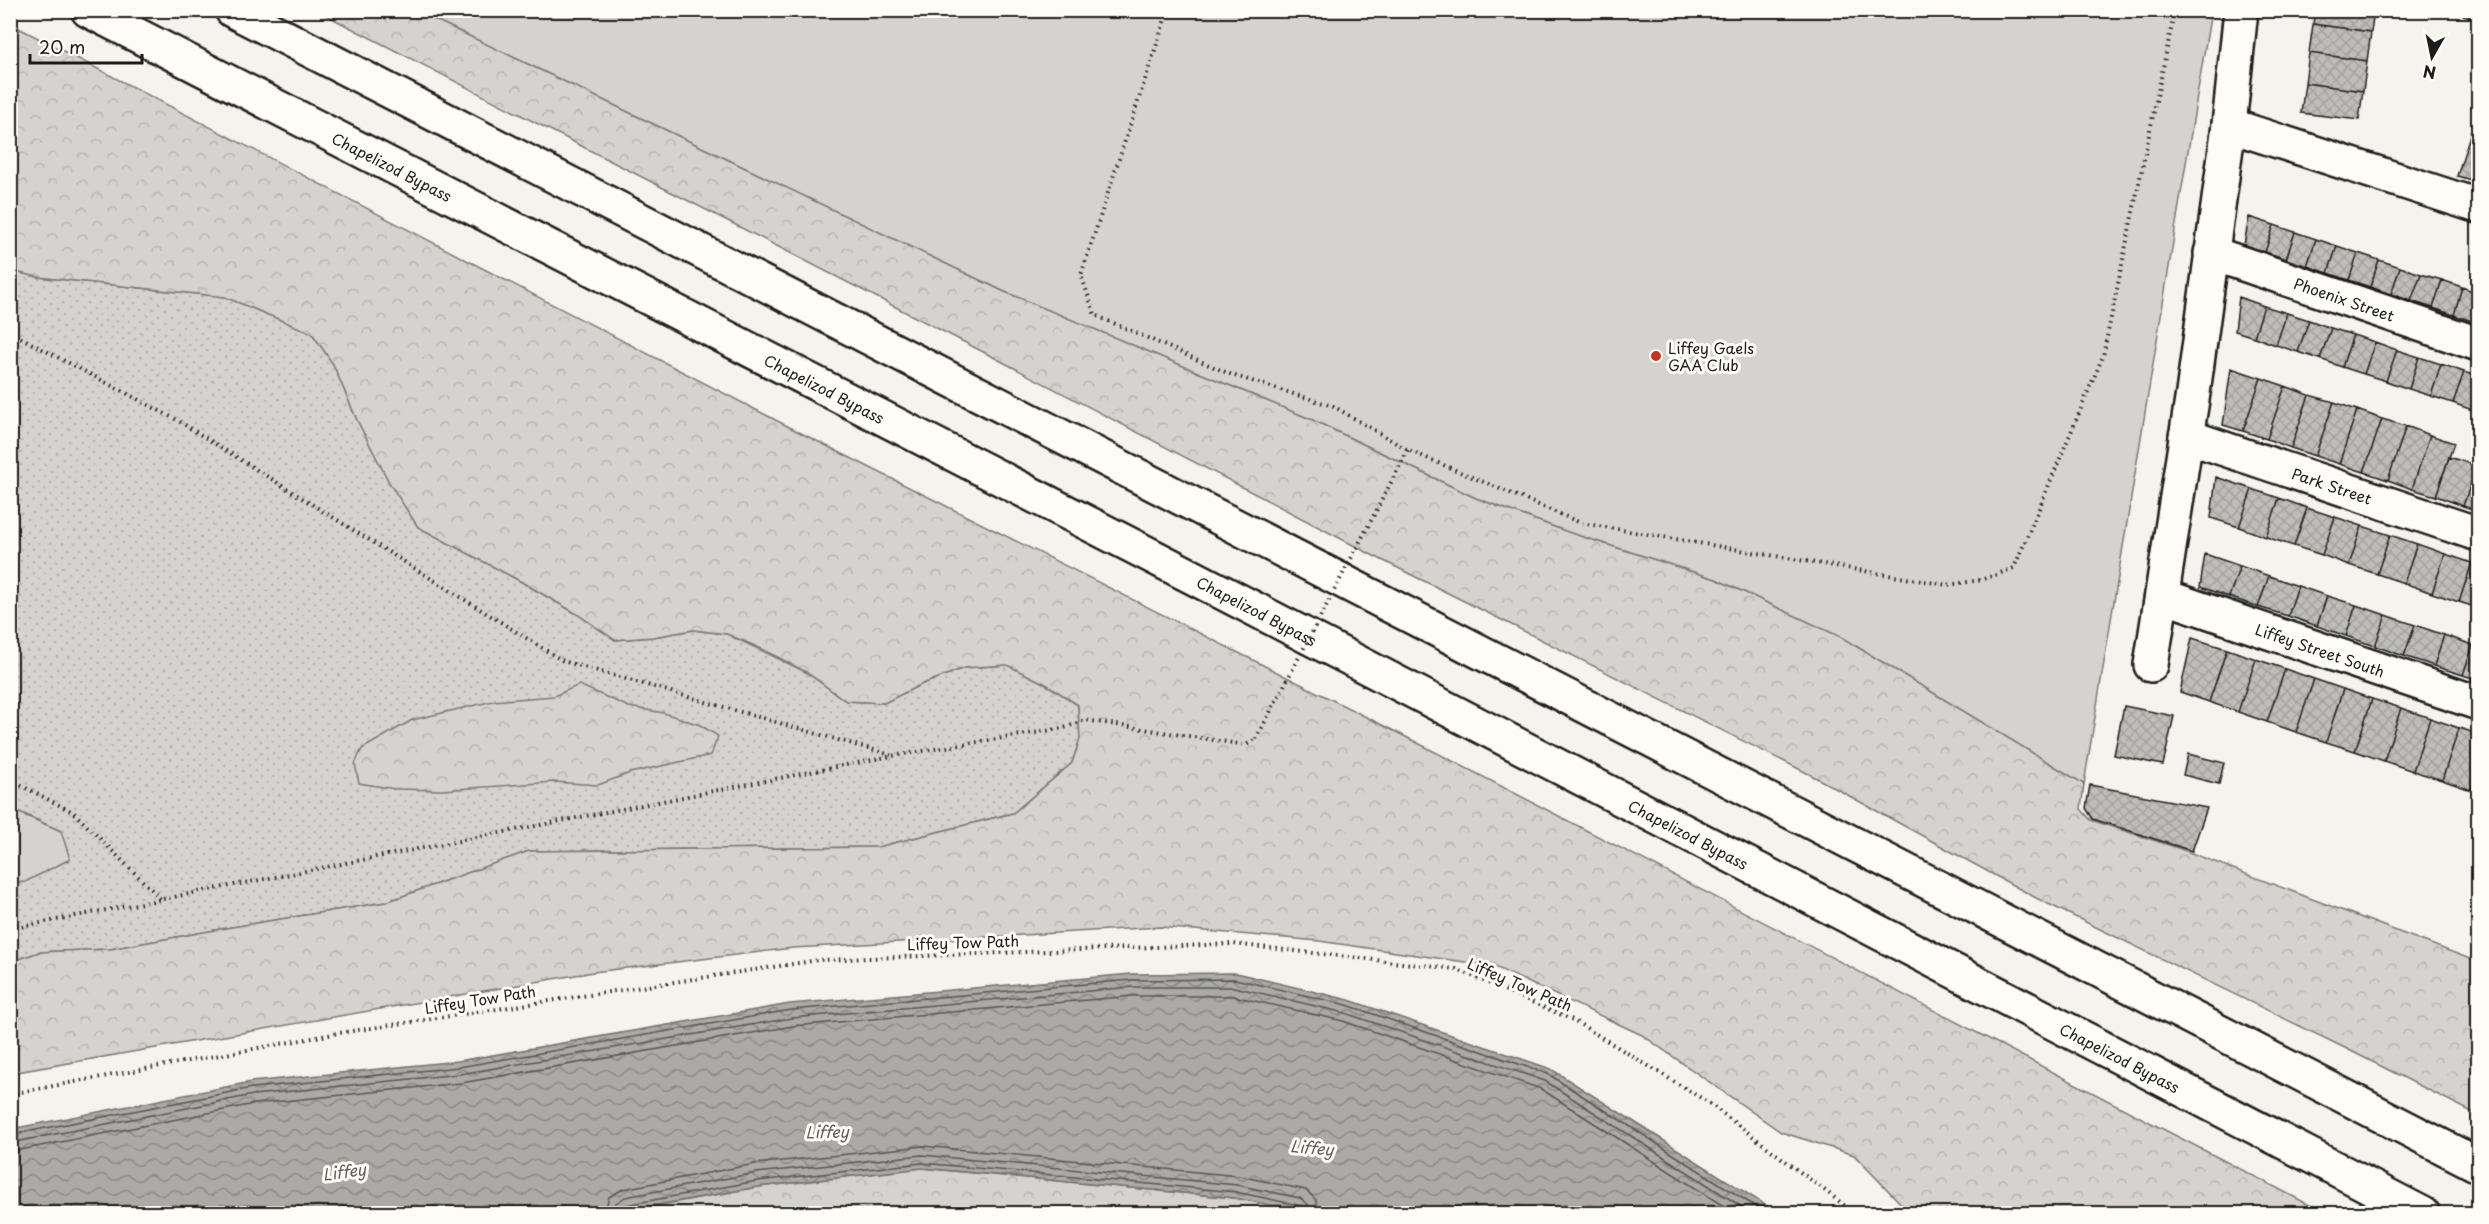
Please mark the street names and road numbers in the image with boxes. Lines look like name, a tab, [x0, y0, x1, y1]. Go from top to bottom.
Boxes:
street label: Chapelizod Bypass	[328, 126, 456, 207]
street label: Phoenix Street	[2291, 271, 2398, 326]
street label: Chapelizod Bypass	[761, 348, 889, 429]
street label: Park Street	[2289, 461, 2375, 509]
street label: Chapelizod Bypass	[1193, 570, 1321, 651]
street label: Liffey Street South	[2252, 617, 2388, 682]
street label: Chapelizod Bypass	[1624, 793, 1753, 874]
street label: Liffey Tow Path	[907, 929, 1019, 955]
street label: Liffey Tow Path	[1464, 952, 1576, 1016]
street label: Liffey Tow Path	[423, 979, 537, 1019]
street label: Chapelizod Bypass	[2056, 1017, 2184, 1098]

